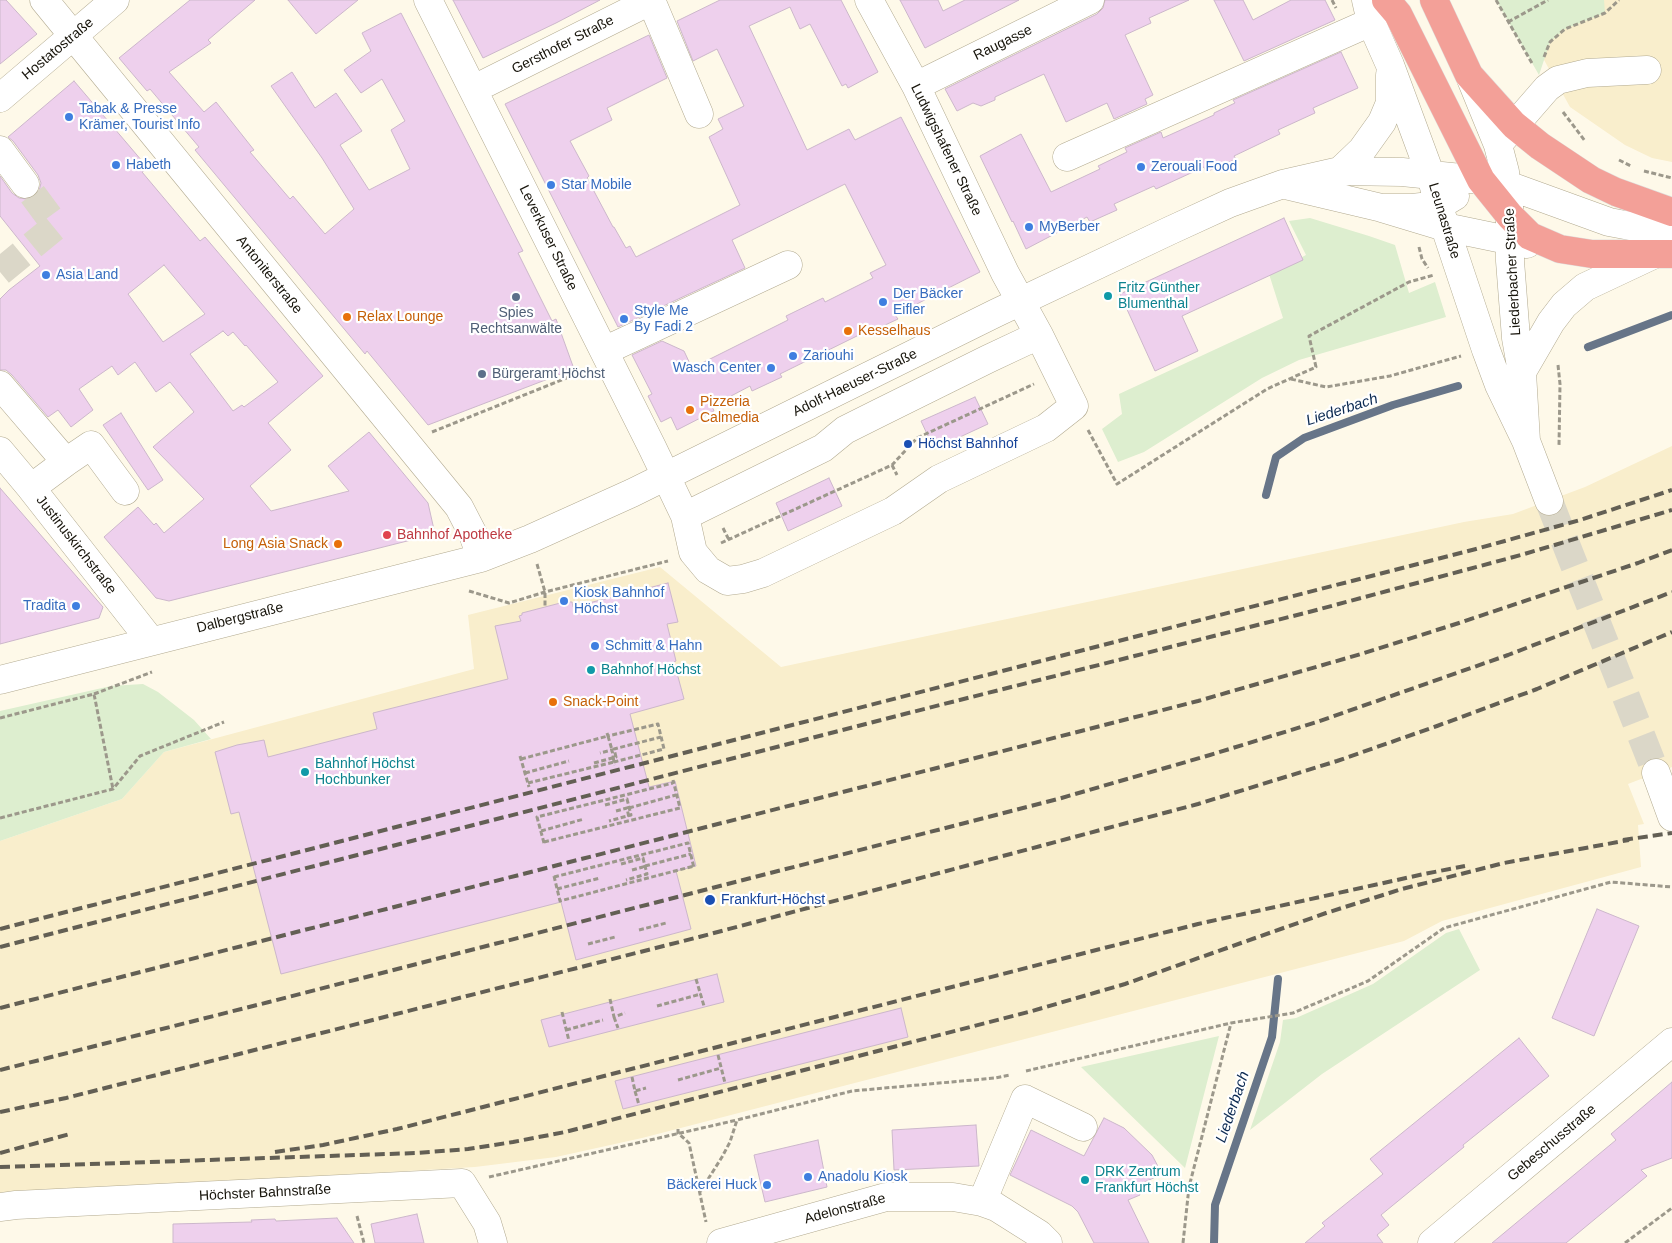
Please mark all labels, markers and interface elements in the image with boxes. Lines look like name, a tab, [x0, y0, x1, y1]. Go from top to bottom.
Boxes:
street label: Gersthofer Straße	[509, 12, 617, 78]
street label: Hostatostraße	[19, 14, 97, 84]
street label: Raugasse	[971, 22, 1035, 64]
street label: Ludwigshafener Straße	[907, 81, 985, 219]
place label: Tabak & Presse Krämer, Tourist Info	[79, 101, 200, 134]
marker: Tabak & Presse Krämer, Tourist Info	[63, 111, 75, 123]
place label: Habeth	[126, 157, 171, 173]
marker: Habeth	[110, 159, 122, 171]
place label: Zerouali Food	[1151, 159, 1237, 175]
marker: Zerouali Food	[1135, 161, 1147, 173]
place label: Star Mobile	[561, 177, 632, 193]
marker: Star Mobile	[545, 179, 557, 191]
street label: Leunastraße	[1424, 181, 1464, 261]
street label: Leverkuser Straße	[515, 183, 581, 293]
street label: Liederbacher Straße	[1501, 208, 1525, 336]
place label: MyBerber	[1039, 219, 1100, 235]
marker: MyBerber	[1023, 221, 1035, 233]
street label: Antoniterstraße	[232, 233, 306, 317]
place label: Asia Land	[56, 267, 118, 283]
marker: Asia Land	[40, 269, 52, 281]
place label: Fritz Günther Blumenthal	[1118, 280, 1200, 312]
place label: Der Bäcker Eifler	[893, 286, 963, 318]
marker: Fritz Günther Blumenthal	[1102, 290, 1114, 302]
marker: Spies Rechtsanwälte	[510, 291, 522, 303]
marker: Der Bäcker Eifler	[877, 296, 889, 308]
place label: Style Me By Fadi 2	[634, 303, 693, 336]
place label: Spies Rechtsanwälte	[470, 305, 562, 338]
place label: Relax Lounge	[357, 309, 443, 325]
marker: Relax Lounge	[341, 311, 353, 323]
marker: Style Me By Fadi 2	[618, 313, 630, 325]
place label: Kesselhaus	[858, 323, 930, 339]
marker: Kesselhaus	[842, 325, 854, 337]
street label: Adolf-Haeuser-Straße	[790, 346, 920, 420]
place label: Zariouhi	[803, 348, 854, 364]
marker: Zariouhi	[787, 350, 799, 362]
place label: Wasch Center	[673, 360, 761, 376]
marker: Wasch Center	[765, 362, 777, 374]
place label: Bürgeramt Höchst	[492, 366, 605, 382]
marker: Bürgeramt Höchst	[476, 368, 488, 380]
water label: Liederbach	[1304, 390, 1380, 430]
place label: Pizzeria Calmedia	[700, 394, 759, 427]
marker: Pizzeria Calmedia	[684, 404, 696, 416]
place label: Höchst Bahnhof	[918, 436, 1018, 452]
marker: Höchst Bahnhof	[902, 438, 914, 450]
street label: Justinuskirchstraße	[32, 492, 120, 598]
place label: Bahnhof Apotheke	[397, 527, 512, 543]
marker: Bahnhof Apotheke	[381, 529, 393, 541]
place label: Long Asia Snack	[223, 536, 328, 552]
marker: Long Asia Snack	[332, 538, 344, 550]
place label: Kiosk Bahnhof Höchst	[574, 585, 664, 618]
marker: Kiosk Bahnhof Höchst	[558, 595, 570, 607]
place label: Tradita	[23, 598, 66, 614]
street label: Dalbergstraße	[195, 599, 285, 637]
marker: Tradita	[70, 600, 82, 612]
place label: Schmitt & Hahn	[605, 638, 702, 654]
marker: Schmitt & Hahn	[589, 640, 601, 652]
place label: Bahnhof Höchst	[601, 662, 701, 678]
marker: Bahnhof Höchst	[585, 664, 597, 676]
place label: Snack-Point	[563, 694, 638, 710]
marker: Snack-Point	[547, 696, 559, 708]
place label: Bahnhof Höchst Hochbunker	[315, 756, 415, 789]
marker: Bahnhof Höchst Hochbunker	[299, 766, 311, 778]
place label: Frankfurt-Höchst	[721, 892, 825, 908]
marker: Frankfurt-Höchst	[703, 893, 717, 907]
water label: Liederbach	[1212, 1069, 1254, 1145]
street label: Gebeschusstraße	[1504, 1101, 1600, 1185]
place label: DRK Zentrum Frankfurt Höchst	[1095, 1164, 1198, 1196]
place label: Anadolu Kiosk	[818, 1169, 908, 1185]
marker: Anadolu Kiosk	[802, 1171, 814, 1183]
marker: DRK Zentrum Frankfurt Höchst	[1079, 1174, 1091, 1186]
place label: Bäckerei Huck	[667, 1177, 757, 1193]
marker: Bäckerei Huck	[761, 1179, 773, 1191]
street label: Höchster Bahnstraße	[199, 1181, 331, 1205]
street label: Adelonstraße	[803, 1190, 887, 1228]

